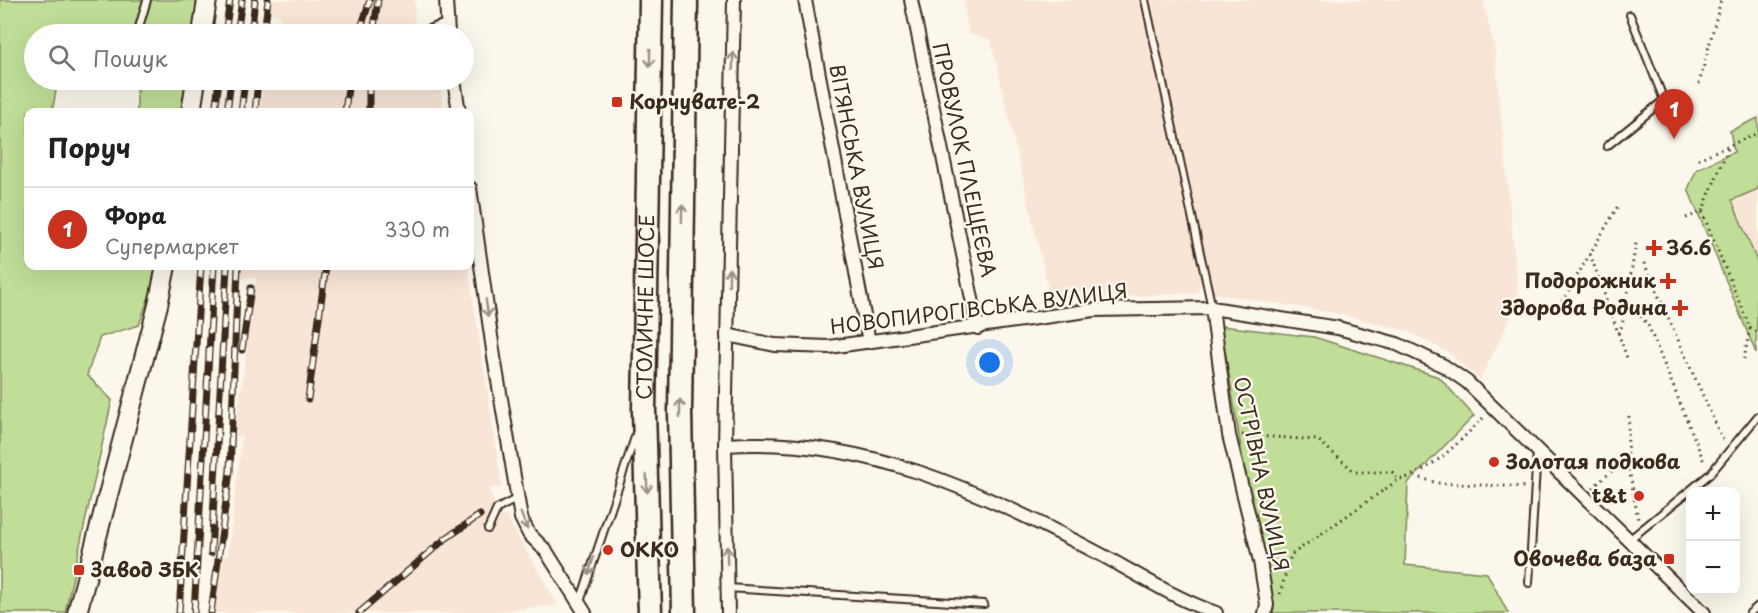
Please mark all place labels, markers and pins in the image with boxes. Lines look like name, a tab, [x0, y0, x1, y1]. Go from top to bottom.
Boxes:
place label: Корчувате-2	[629, 86, 760, 116]
pin: 1	[1654, 90, 1694, 139]
marker: Корчувате-2	[610, 95, 624, 109]
place label: 36.6	[1666, 232, 1712, 262]
marker: 36.6	[1647, 241, 1661, 255]
place label: Подорожник	[1525, 265, 1656, 295]
marker: Подорожник	[1661, 274, 1675, 288]
place label: Здорова Родина	[1500, 292, 1668, 322]
marker: Здорова Родина	[1673, 301, 1687, 315]
place label: Золотая подкова	[1505, 446, 1681, 476]
marker: Золотая подкова	[1487, 455, 1501, 469]
place label: t&t	[1592, 480, 1627, 510]
marker: t&t	[1632, 489, 1646, 503]
place label: ОККО	[620, 534, 679, 564]
marker: ОККО	[601, 543, 615, 557]
place label: Овочева база	[1513, 543, 1657, 573]
marker: Овочева база	[1662, 552, 1676, 566]
place label: Завод ЗБК	[90, 554, 199, 584]
marker: Завод ЗБК	[72, 563, 86, 577]

